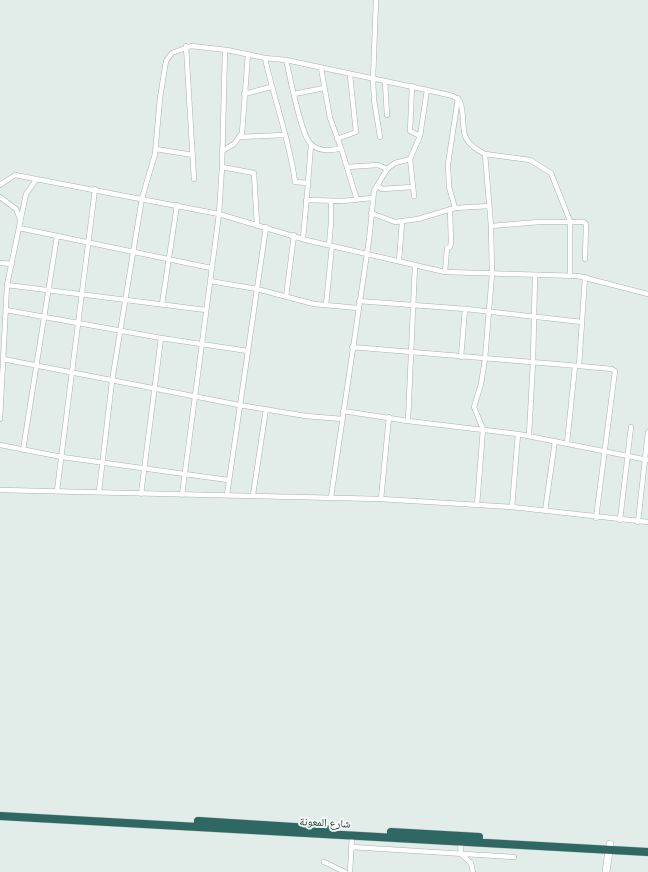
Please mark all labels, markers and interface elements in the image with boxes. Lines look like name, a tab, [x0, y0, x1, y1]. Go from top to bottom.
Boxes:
street label: شارع المعونة	[299, 815, 351, 831]

